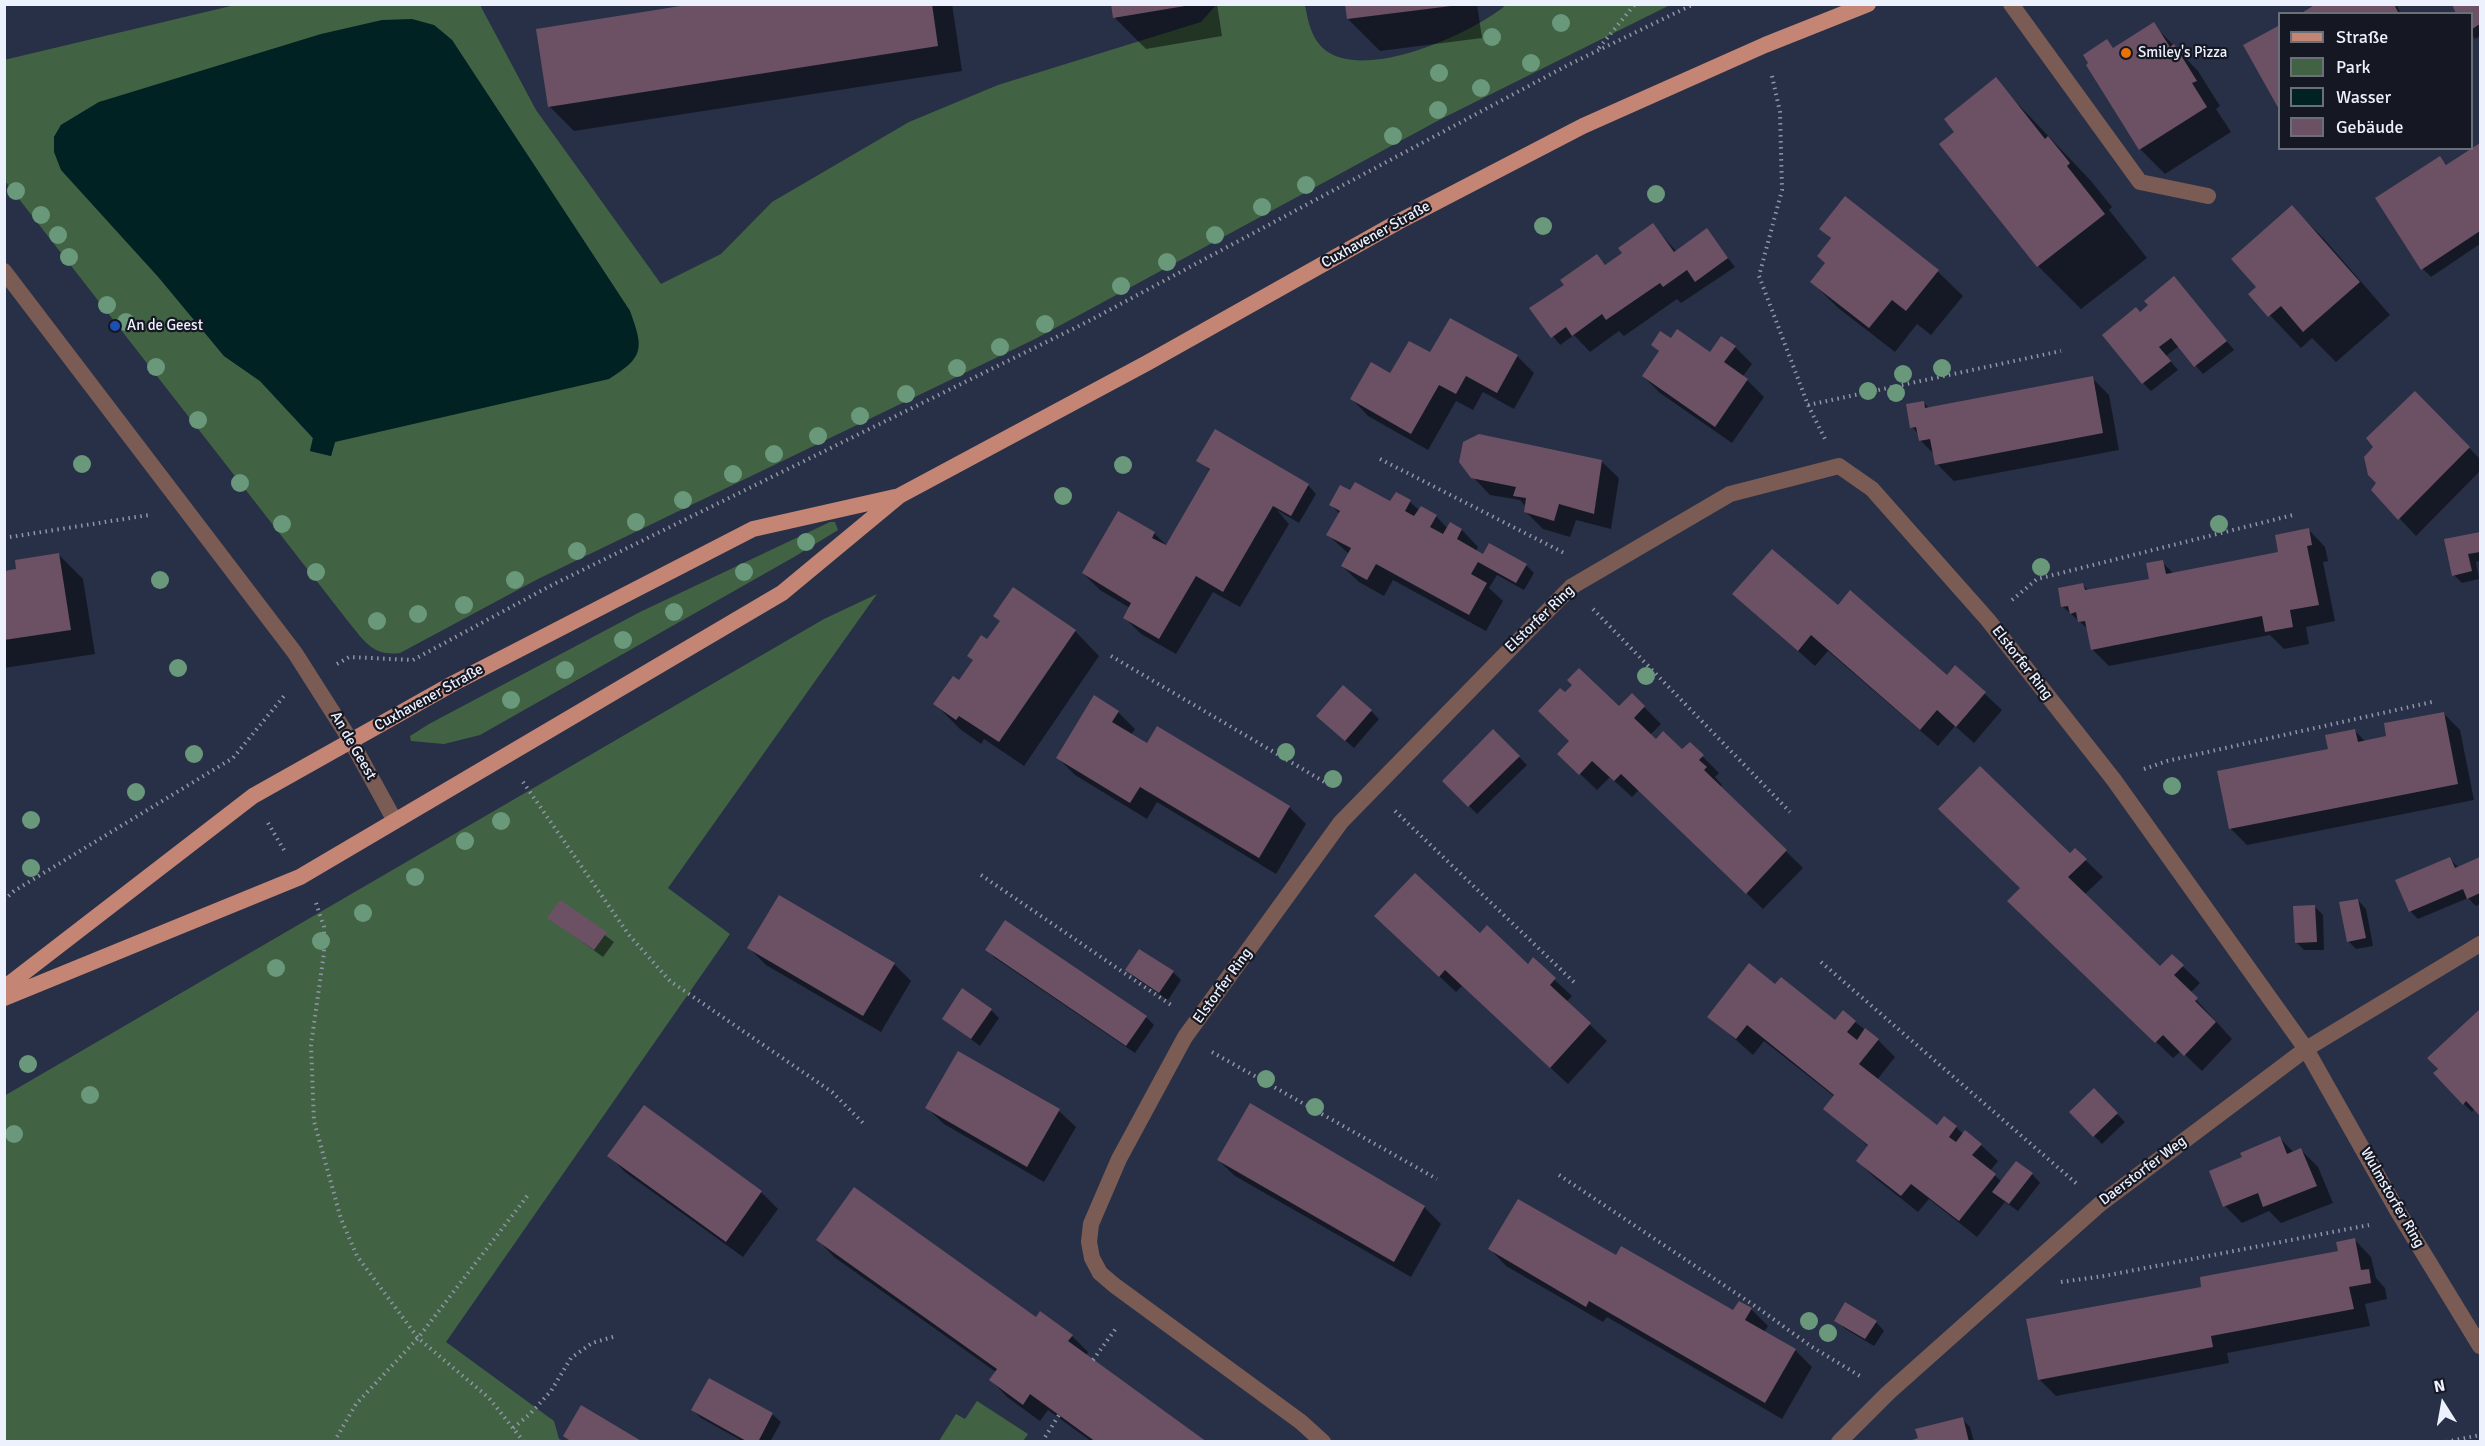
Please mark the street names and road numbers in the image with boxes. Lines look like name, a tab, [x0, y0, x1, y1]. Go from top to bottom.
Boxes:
street label: Cuxhavener Straße	[1318, 198, 1434, 272]
street label: Elstorfer Ring	[1502, 582, 1578, 656]
street label: Elstorfer Ring	[1988, 623, 2056, 703]
street label: Cuxhavener Straße	[371, 661, 487, 735]
street label: An de Geest	[326, 709, 380, 783]
street label: Elstorfer Ring	[1190, 945, 1256, 1027]
street label: Daerstorfer Weg	[2096, 1132, 2190, 1210]
street label: Wulmstorfer Ring	[2356, 1145, 2428, 1251]

